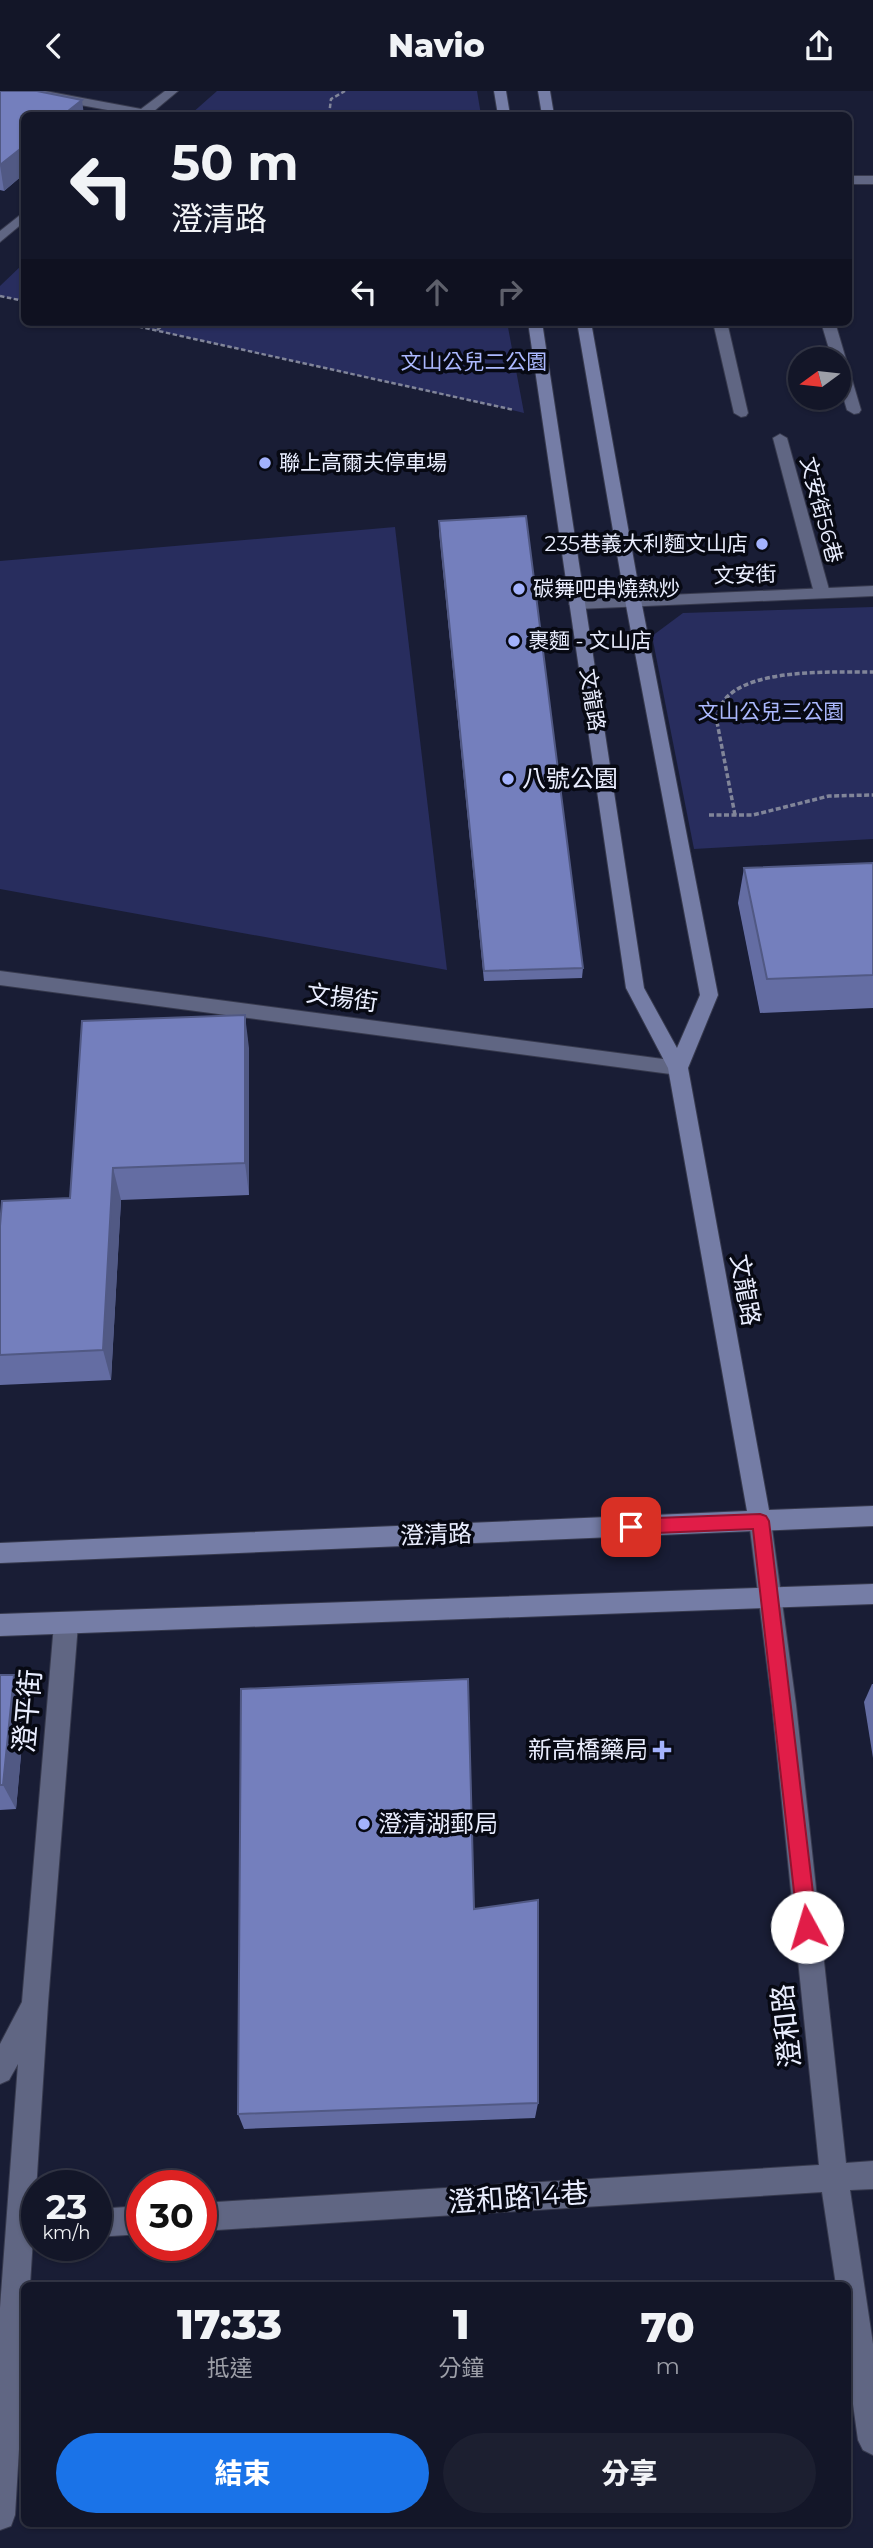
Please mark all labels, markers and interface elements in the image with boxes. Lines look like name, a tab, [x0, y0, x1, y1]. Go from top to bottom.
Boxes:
text: Navio	[388, 26, 485, 65]
icon: back	[35, 27, 73, 65]
icon: share	[800, 27, 838, 65]
text: 50 m	[171, 133, 299, 192]
icon: left	[56, 140, 147, 231]
text: 澄清路	[171, 199, 267, 238]
icon: left	[345, 273, 383, 311]
icon: ahead	[418, 273, 456, 311]
icon: right	[491, 273, 529, 311]
north arrow	[788, 347, 850, 409]
map controls	[788, 347, 851, 410]
park label: 文山公兒二公園	[401, 349, 548, 374]
place label: 聯上高爾夫停車場	[279, 450, 447, 475]
street label: 文安街56巷	[795, 454, 848, 566]
marker: 聯上高爾夫停車場	[257, 455, 273, 471]
place label: 235巷義大利麵文山店	[545, 531, 748, 556]
marker: 235巷義大利麵文山店	[754, 536, 770, 552]
street label: 文安街	[713, 561, 777, 588]
place label: 碳舞吧串燒熱炒	[533, 576, 680, 601]
marker: 碳舞吧串燒熱炒	[511, 581, 527, 597]
place label: 裹麵 - 文山店	[528, 628, 652, 653]
marker: 裹麵 - 文山店	[506, 633, 522, 649]
street label: 文龍路	[575, 667, 610, 733]
park label: 文山公兒三公園	[698, 699, 845, 724]
place label: 八號公園	[522, 764, 618, 793]
marker: 八號公園	[500, 771, 516, 787]
street label: 文揚街	[304, 978, 380, 1017]
street label: 文龍路	[725, 1252, 766, 1328]
pin	[601, 1497, 661, 1557]
icon: arrive	[612, 1508, 650, 1546]
street label: 澄清路	[399, 1519, 472, 1550]
street label: 澄平街	[6, 1668, 48, 1754]
place label: 新高橋藥局	[528, 1735, 648, 1764]
marker: 新高橋藥局	[654, 1742, 670, 1758]
place label: 澄清湖郵局	[378, 1809, 498, 1838]
marker: 澄清湖郵局	[356, 1816, 372, 1832]
position arrow	[770, 1890, 844, 1964]
street label: 澄和路	[765, 1982, 807, 2070]
speed limit sign: 30	[126, 2170, 217, 2261]
street label: 澄和路14巷	[447, 2175, 589, 2219]
text: 23	[46, 2185, 87, 2228]
text: km/h	[42, 2222, 91, 2244]
text: 17:33	[177, 2298, 282, 2350]
text: 1	[453, 2298, 470, 2350]
text: 70	[640, 2301, 695, 2353]
text: m	[655, 2352, 680, 2380]
text: 抵達	[207, 2354, 253, 2382]
text: 分鐘	[438, 2354, 484, 2382]
button: 結束	[56, 2433, 429, 2513]
button: 分享	[443, 2433, 816, 2513]

